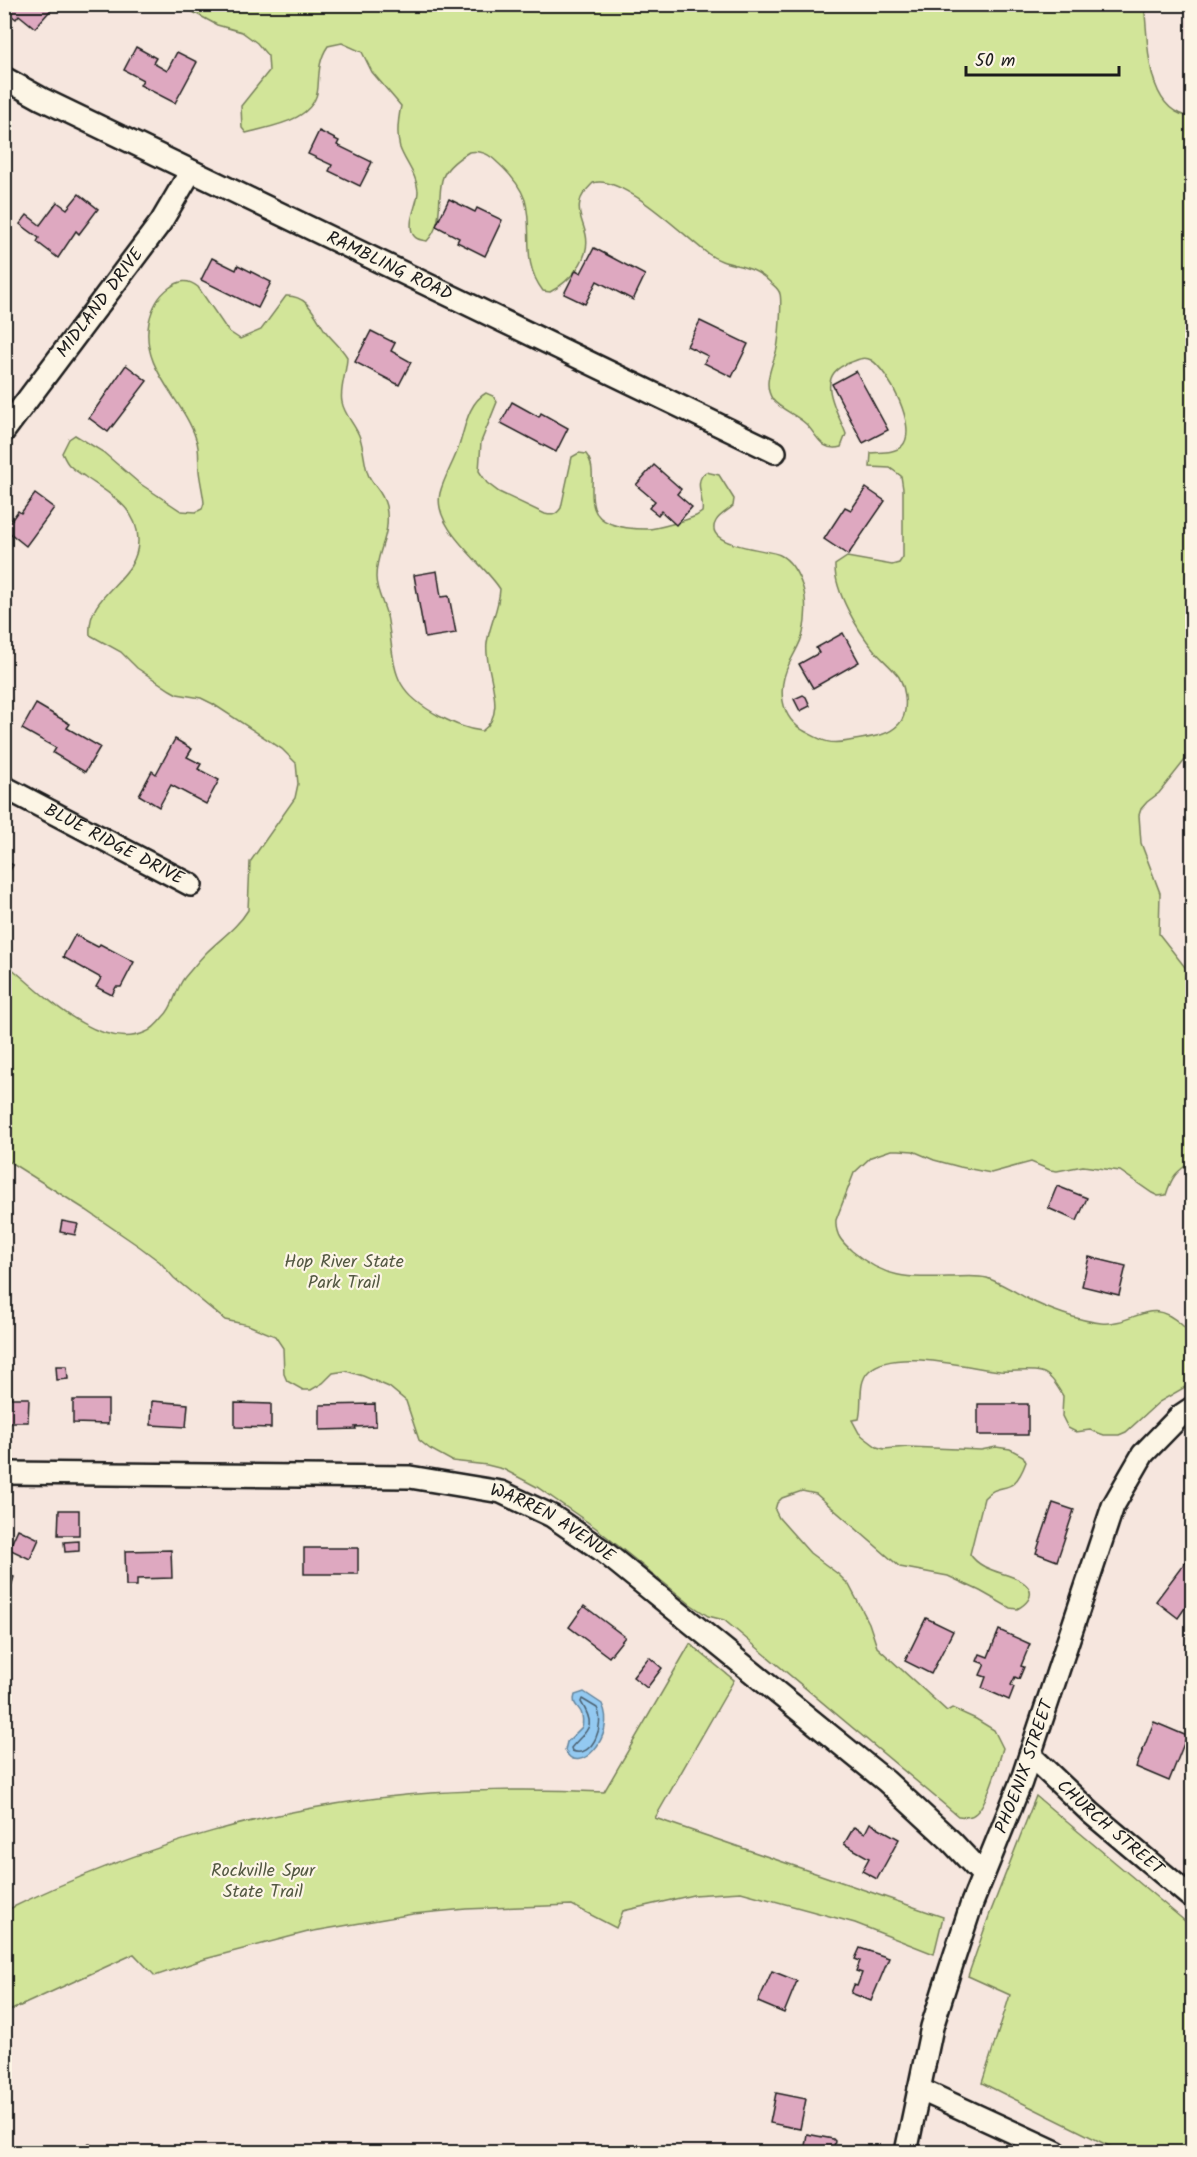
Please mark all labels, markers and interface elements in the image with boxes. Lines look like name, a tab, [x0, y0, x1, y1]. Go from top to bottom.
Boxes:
scale bar	[966, 39, 1119, 77]
text: 50 m	[975, 47, 1015, 76]
street label: RAMBLING ROAD	[321, 223, 458, 309]
street label: MIDLAND DRIVE	[49, 242, 151, 364]
street label: BLUE RIDGE DRIVE	[39, 796, 189, 893]
park label: Hop River State Park Trail	[284, 1248, 404, 1298]
street label: WARREN AVENUE	[488, 1476, 622, 1570]
street label: PHOENIX STREET	[987, 1695, 1062, 1838]
street label: CHURCH STREET	[1049, 1773, 1171, 1884]
park label: Rockville Spur State Trail	[211, 1857, 316, 1907]

